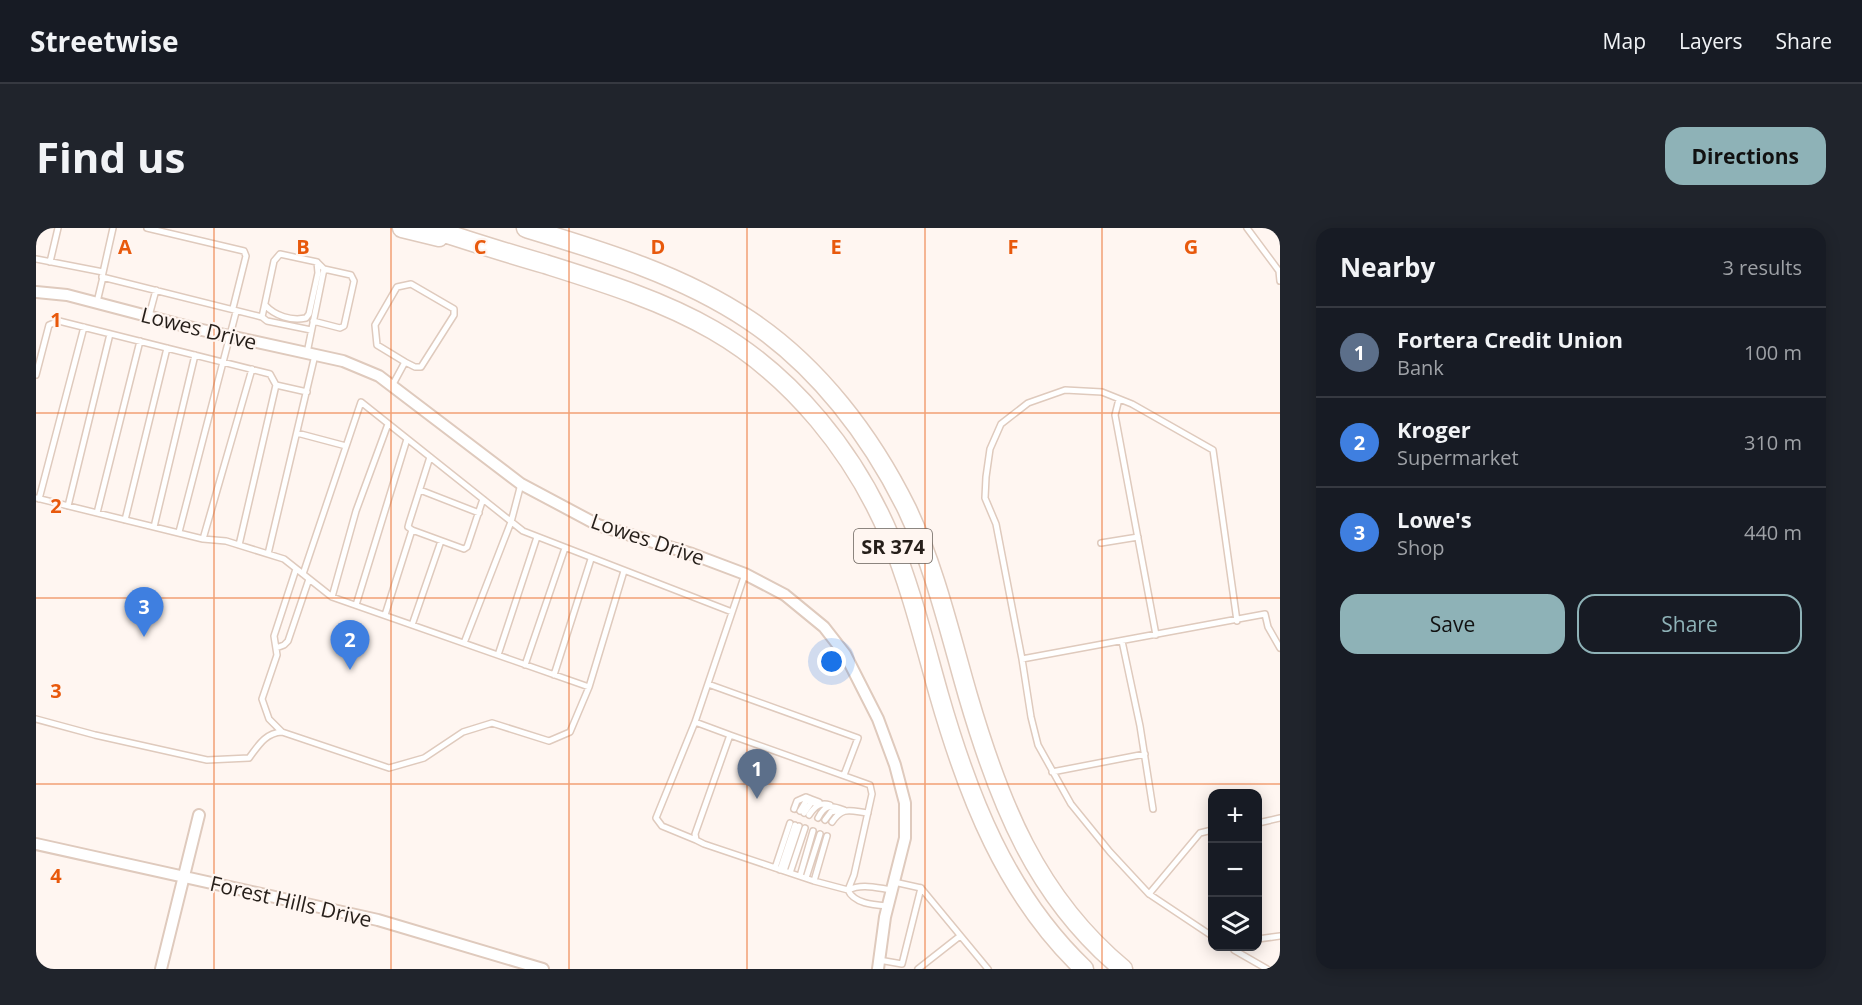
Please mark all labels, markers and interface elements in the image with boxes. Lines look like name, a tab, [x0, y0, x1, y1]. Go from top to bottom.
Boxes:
text: Streetwise	[30, 22, 179, 60]
text: Map	[1603, 27, 1646, 55]
text: Layers	[1679, 27, 1743, 55]
text: Share	[1776, 27, 1832, 55]
button: Directions	[1665, 127, 1826, 185]
text: Find us	[36, 128, 185, 185]
text: A	[118, 233, 132, 260]
text: B	[296, 233, 310, 260]
text: C	[474, 233, 487, 260]
text: D	[651, 233, 665, 260]
text: E	[830, 233, 842, 260]
text: F	[1008, 233, 1018, 260]
text: G	[1184, 233, 1198, 260]
text: Nearby	[1340, 249, 1435, 285]
text: 3 results	[1722, 254, 1802, 281]
street label: Lowes Drive	[138, 300, 260, 356]
text: 1	[50, 306, 62, 333]
text: Fortera Credit Union	[1397, 324, 1623, 354]
text: 1	[1354, 339, 1365, 366]
text: 100 m	[1744, 339, 1802, 366]
text: Bank	[1397, 354, 1444, 381]
text: Kroger	[1397, 414, 1471, 444]
text: 2	[1354, 429, 1365, 456]
text: 310 m	[1744, 429, 1802, 456]
text: Supermarket	[1397, 444, 1519, 471]
text: 2	[50, 492, 62, 519]
text: Lowe's	[1397, 504, 1472, 534]
street label: Lowes Drive	[587, 506, 709, 572]
text: 3	[1354, 519, 1365, 546]
text: 440 m	[1744, 519, 1802, 546]
road number: SR 374	[854, 529, 932, 563]
text: Shop	[1397, 534, 1445, 561]
pin: 3	[124, 588, 164, 637]
button: Save	[1340, 594, 1565, 654]
button: Share	[1577, 594, 1802, 654]
pin: 2	[330, 620, 370, 670]
your location	[817, 647, 846, 676]
text: 3	[50, 677, 62, 704]
pin: 1	[738, 750, 776, 799]
map controls	[1208, 789, 1262, 951]
button: +	[1208, 789, 1262, 843]
button: −	[1208, 843, 1262, 897]
text: 4	[50, 862, 62, 889]
street label: Forest Hills Drive	[207, 869, 375, 933]
button: layers	[1208, 897, 1262, 951]

